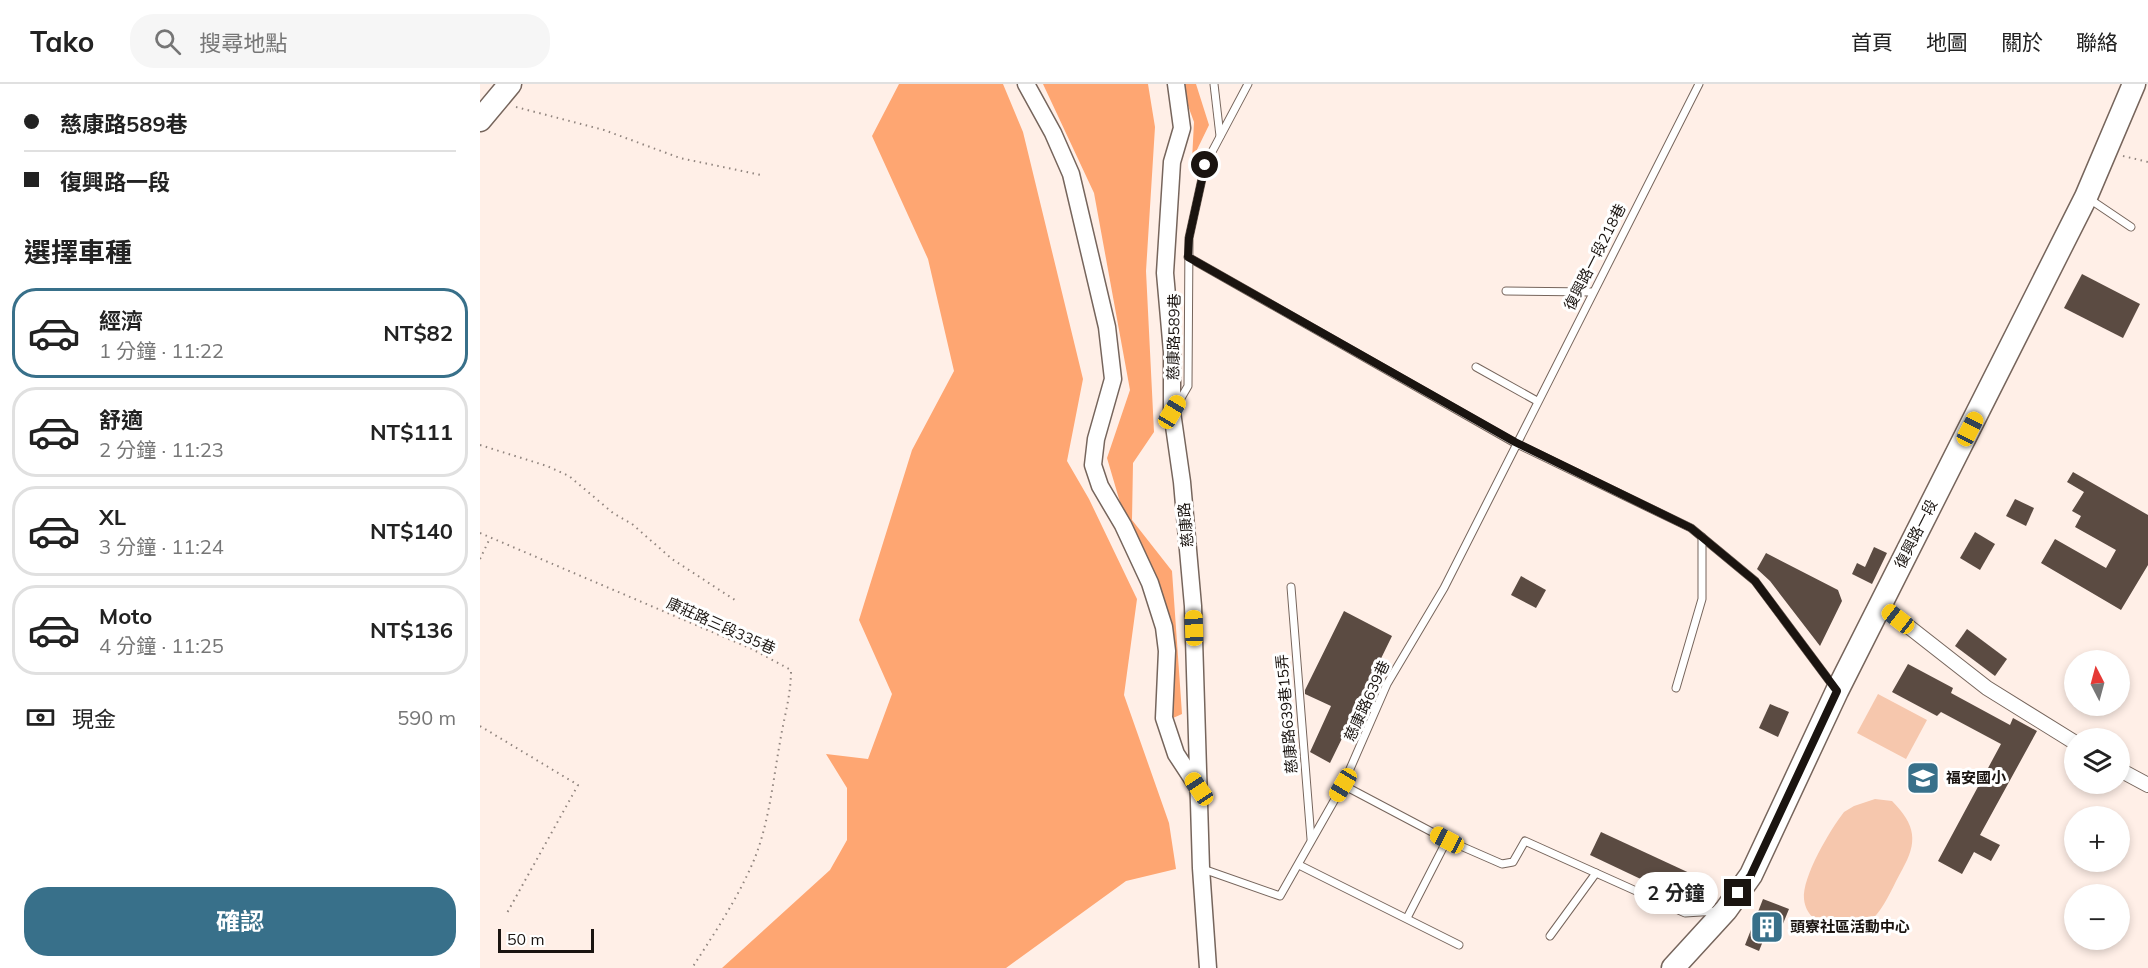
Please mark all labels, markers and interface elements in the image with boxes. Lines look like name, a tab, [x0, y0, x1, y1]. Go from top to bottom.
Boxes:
search box	[130, 14, 550, 68]
text: Tako	[30, 24, 94, 59]
icon: search	[151, 25, 184, 58]
text: 搜尋地點	[199, 29, 287, 57]
text: 首頁	[1851, 29, 1893, 55]
text: 地圖	[1926, 29, 1968, 55]
text: 關於	[2001, 29, 2043, 55]
text: 聯絡	[2076, 29, 2118, 55]
text: 慈康路589巷	[60, 110, 188, 138]
route start	[1191, 151, 1218, 178]
text: 復興路一段	[60, 168, 170, 196]
street label: 復興路一段218巷	[1560, 200, 1630, 313]
text: 選擇車種	[24, 235, 132, 269]
street label: 慈康路589巷	[1163, 293, 1184, 381]
icon: car	[27, 306, 81, 360]
text: 經濟	[99, 307, 143, 335]
text: NT$82	[383, 319, 453, 347]
text: 1 分鐘 · 11:22	[99, 338, 224, 363]
car	[1155, 392, 1189, 432]
icon: car	[27, 405, 81, 459]
text: 舒適	[99, 406, 143, 434]
car	[1954, 409, 1986, 449]
text: NT$111	[370, 418, 453, 446]
text: 2 分鐘 · 11:23	[99, 437, 224, 462]
street label: 復興路一段	[1890, 496, 1941, 572]
street label: 慈康路	[1174, 502, 1197, 548]
text: XL	[99, 503, 126, 531]
icon: car	[27, 504, 81, 558]
text: NT$140	[370, 517, 453, 545]
text: 3 分鐘 · 11:24	[99, 534, 224, 559]
street label: 康莊路三段335巷	[664, 593, 779, 658]
car	[1878, 601, 1918, 637]
text: Moto	[99, 602, 152, 630]
icon: car	[27, 603, 81, 657]
car	[1184, 610, 1204, 646]
text: NT$136	[370, 616, 453, 644]
text: 4 分鐘 · 11:25	[99, 633, 224, 658]
north arrow	[2064, 650, 2130, 716]
map controls	[2064, 650, 2130, 950]
street label: 慈康路639巷15弄	[1272, 653, 1301, 775]
street label: 慈康路639巷	[1340, 657, 1394, 744]
icon: cash	[24, 701, 57, 734]
text: 現金	[72, 705, 116, 733]
text: 590 m	[397, 705, 456, 730]
button: layers	[2064, 728, 2130, 794]
school or university icon: 福安國小	[1905, 760, 1941, 796]
car	[1326, 765, 1360, 805]
place label: 福安國小	[1946, 768, 2007, 787]
car	[1181, 769, 1217, 809]
button: +	[2064, 806, 2130, 872]
car	[1427, 824, 1467, 856]
callout: 2 分鐘	[1633, 872, 1717, 914]
route end	[1724, 879, 1751, 906]
text: 2 分鐘	[1647, 880, 1705, 905]
button: −	[2064, 884, 2130, 950]
button: 確認	[24, 887, 456, 956]
building icon: 頭寮社區活動中心	[1749, 909, 1785, 945]
place label: 頭寮社區活動中心	[1790, 917, 1910, 936]
scale bar	[498, 926, 594, 954]
text: 50 m	[507, 929, 544, 949]

